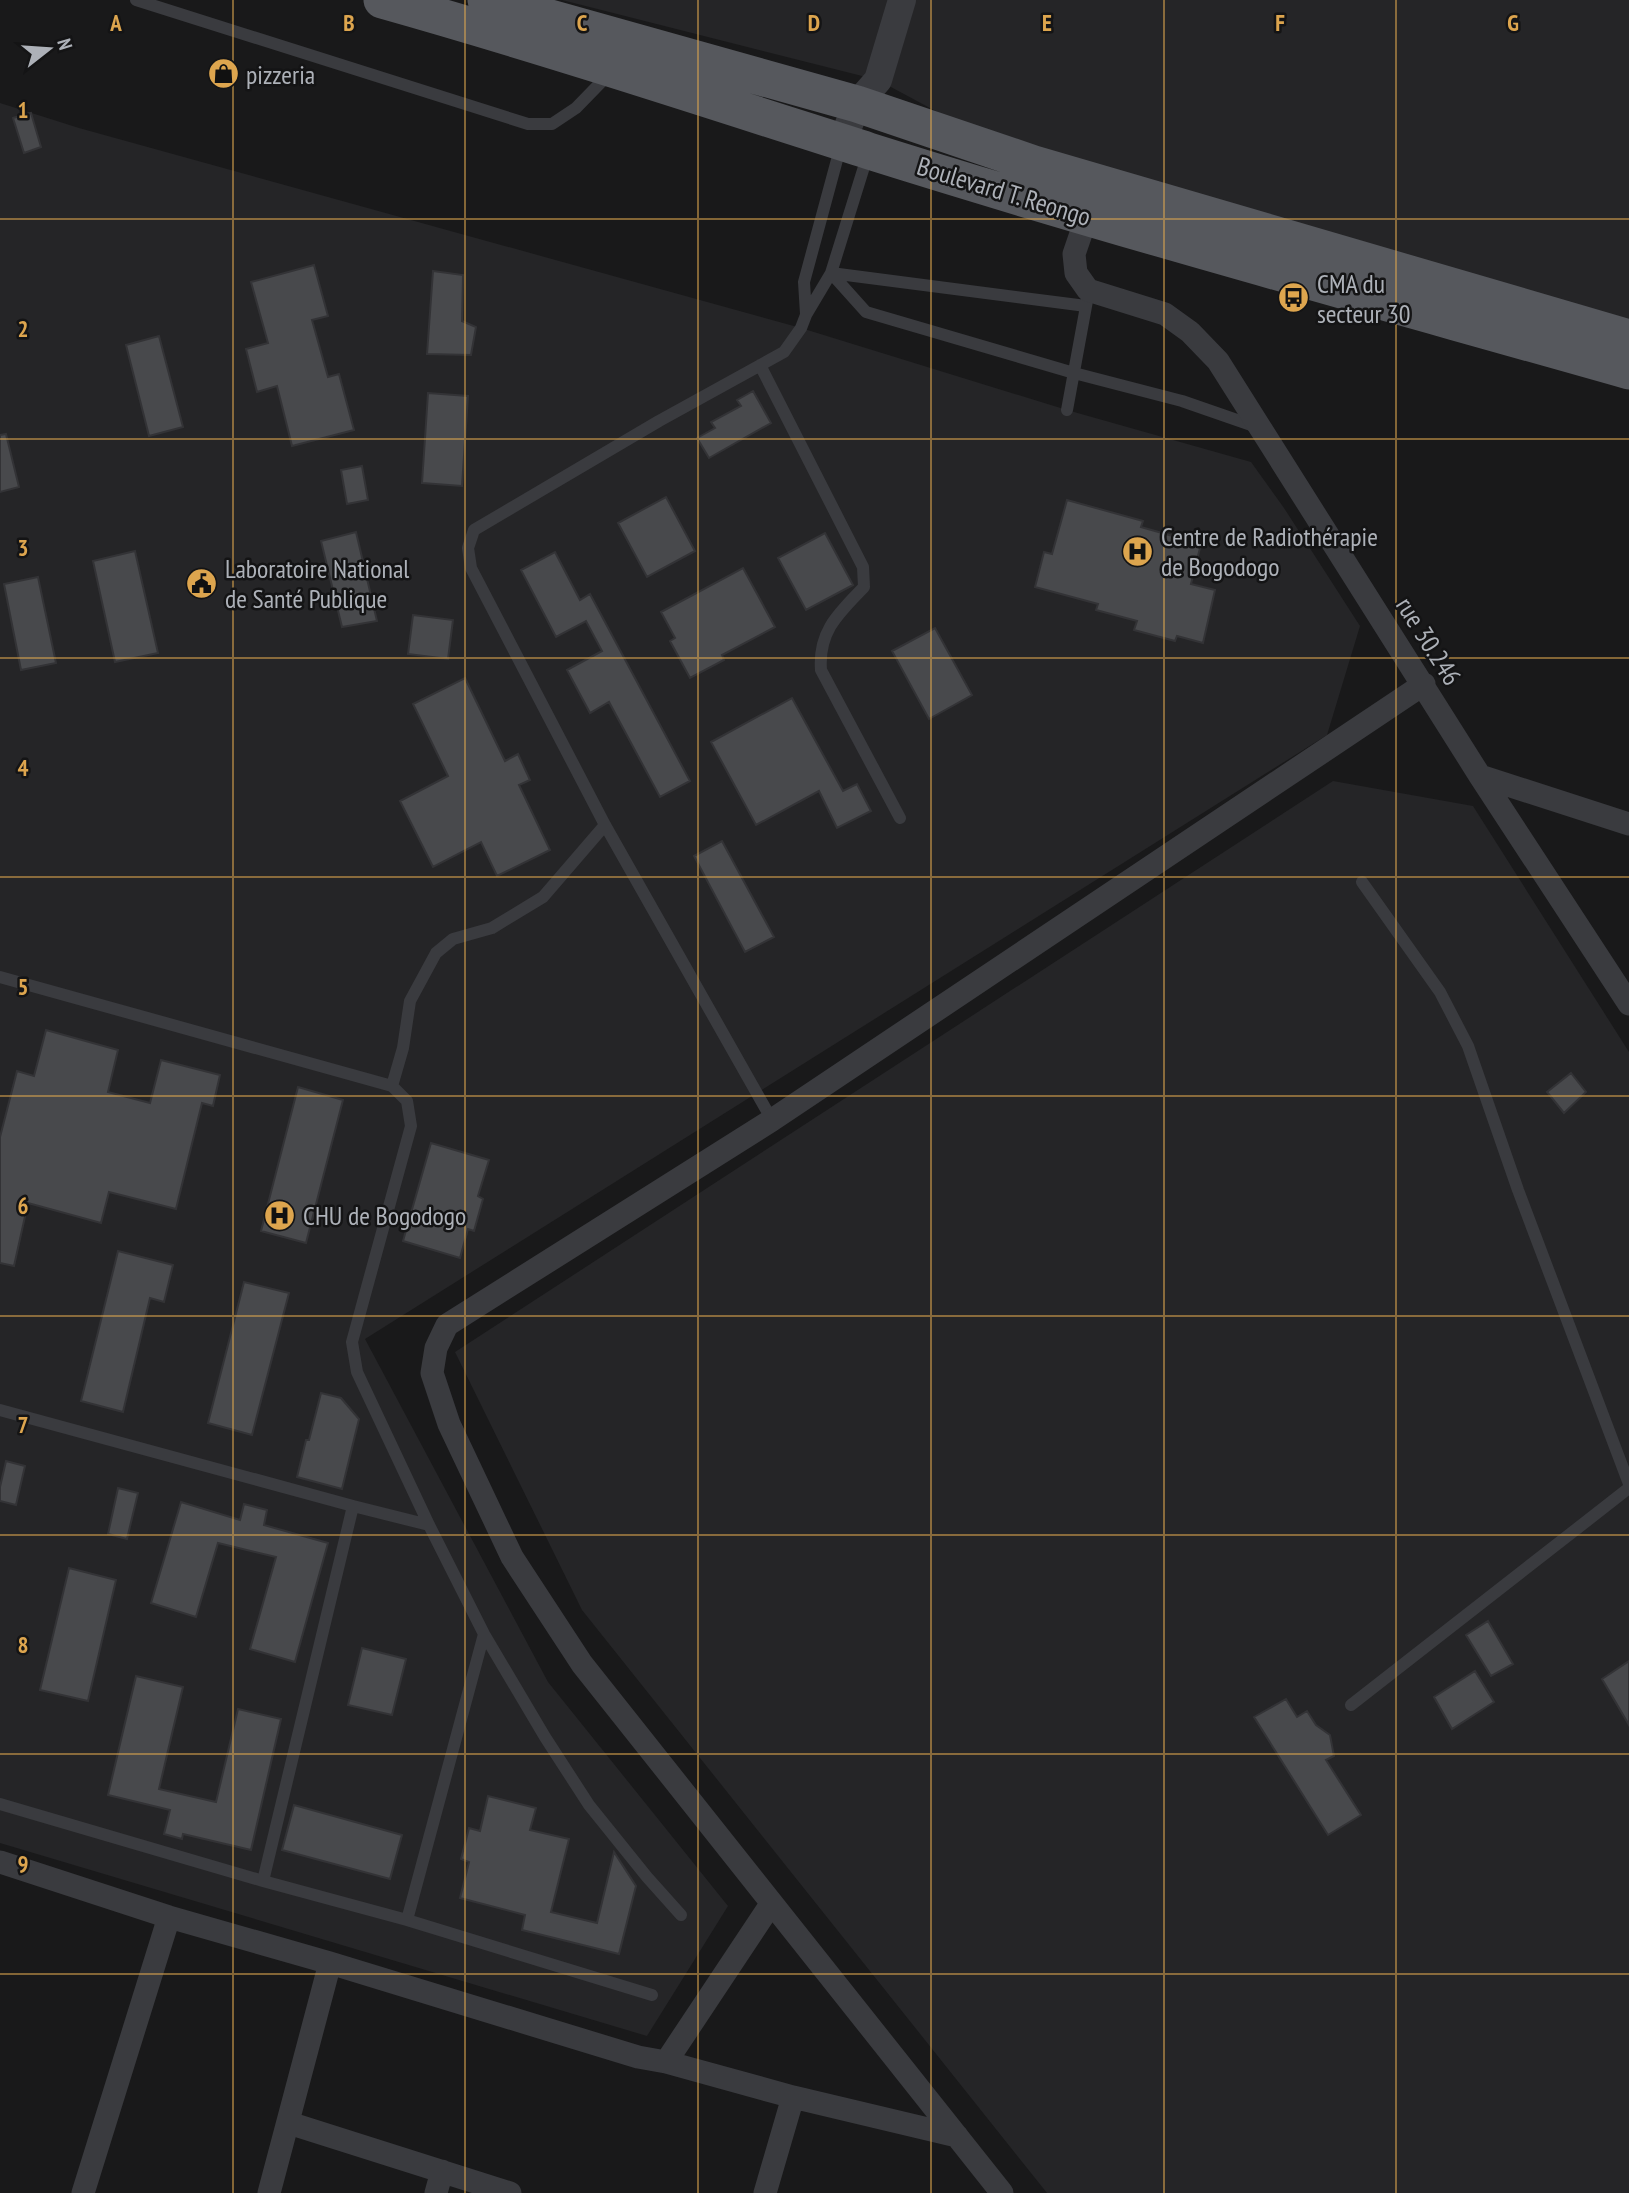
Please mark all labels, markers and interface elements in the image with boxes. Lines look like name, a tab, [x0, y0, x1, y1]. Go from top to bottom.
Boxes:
text: A	[109, 8, 122, 37]
text: B	[343, 8, 355, 37]
text: C	[577, 8, 588, 37]
text: D	[808, 8, 820, 37]
text: E	[1042, 8, 1052, 37]
text: F	[1275, 8, 1285, 37]
text: G	[1507, 8, 1519, 37]
north arrow	[14, 14, 84, 84]
text: N	[52, 36, 78, 52]
shop icon: pizzeria	[206, 57, 240, 91]
place label: pizzeria	[246, 58, 315, 91]
text: 1	[18, 95, 29, 124]
street label: Boulevard T. Reongo	[913, 149, 1095, 233]
place label: CMA du secteur 30	[1317, 267, 1411, 330]
bus stop icon: CMA du secteur 30	[1277, 281, 1311, 315]
text: 2	[18, 314, 29, 343]
place label: Centre de Radiothérapie de Bogodogo	[1161, 520, 1378, 583]
text: 3	[18, 533, 29, 562]
hospital icon: Centre de Radiothérapie de Bogodogo	[1121, 534, 1155, 568]
place label: Laboratoire National de Santé Publique	[225, 552, 409, 615]
public building icon: Laboratoire National de Santé Publique	[185, 566, 219, 600]
street label: rue 30.246	[1389, 591, 1469, 691]
text: 4	[18, 753, 29, 782]
text: 5	[18, 972, 29, 1001]
text: 6	[18, 1191, 29, 1220]
hospital icon: CHU de Bogodogo	[263, 1198, 297, 1232]
place label: CHU de Bogodogo	[303, 1199, 466, 1232]
text: 7	[18, 1410, 29, 1439]
text: 8	[18, 1630, 29, 1659]
text: 9	[18, 1849, 29, 1878]

